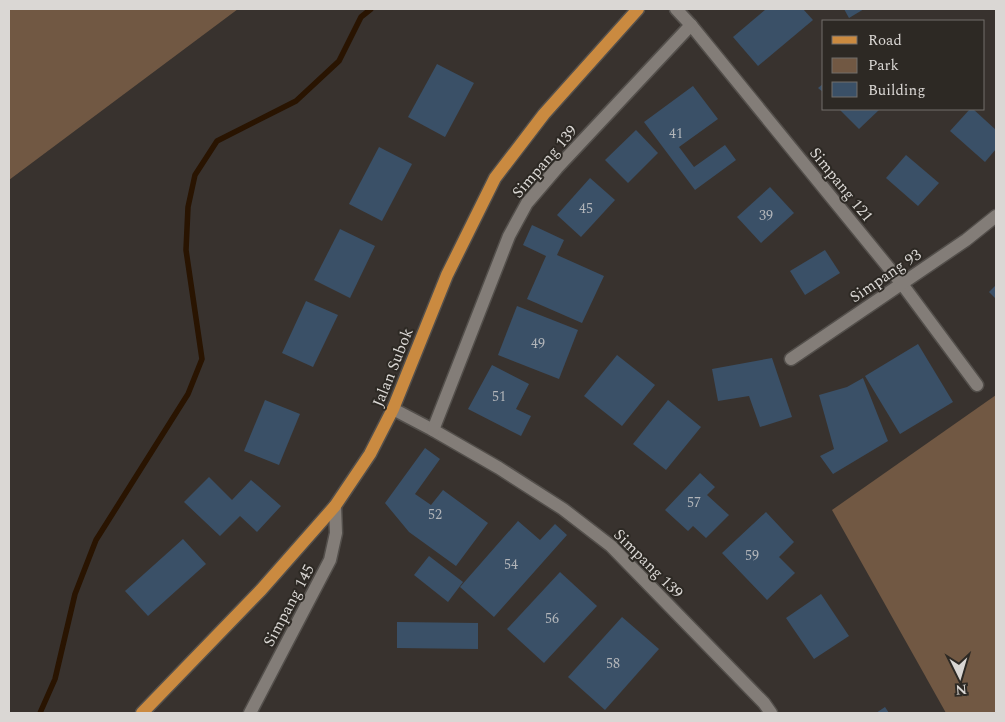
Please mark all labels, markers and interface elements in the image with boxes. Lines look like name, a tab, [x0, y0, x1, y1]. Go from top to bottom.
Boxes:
legend	[822, 20, 985, 110]
text: Road	[868, 29, 902, 52]
text: Park	[868, 54, 899, 77]
text: Building	[868, 79, 925, 102]
street label: Simpang 139	[506, 120, 583, 204]
house number: 41	[669, 123, 683, 144]
street label: Simpang 121	[804, 142, 879, 227]
house number: 45	[579, 198, 593, 219]
house number: 39	[759, 205, 773, 226]
street label: Simpang 93	[845, 243, 926, 309]
street label: Jalan Subok	[366, 324, 420, 411]
house number: 49	[531, 333, 545, 354]
house number: 51	[492, 386, 506, 407]
house number: 57	[687, 492, 701, 513]
house number: 52	[428, 504, 442, 525]
street label: Simpang 139	[608, 523, 689, 604]
house number: 59	[745, 545, 759, 566]
house number: 54	[504, 554, 518, 575]
street label: Simpang 145	[257, 560, 321, 651]
house number: 56	[545, 608, 559, 629]
north arrow	[935, 652, 985, 702]
house number: 58	[606, 653, 620, 674]
text: N	[954, 678, 968, 700]

